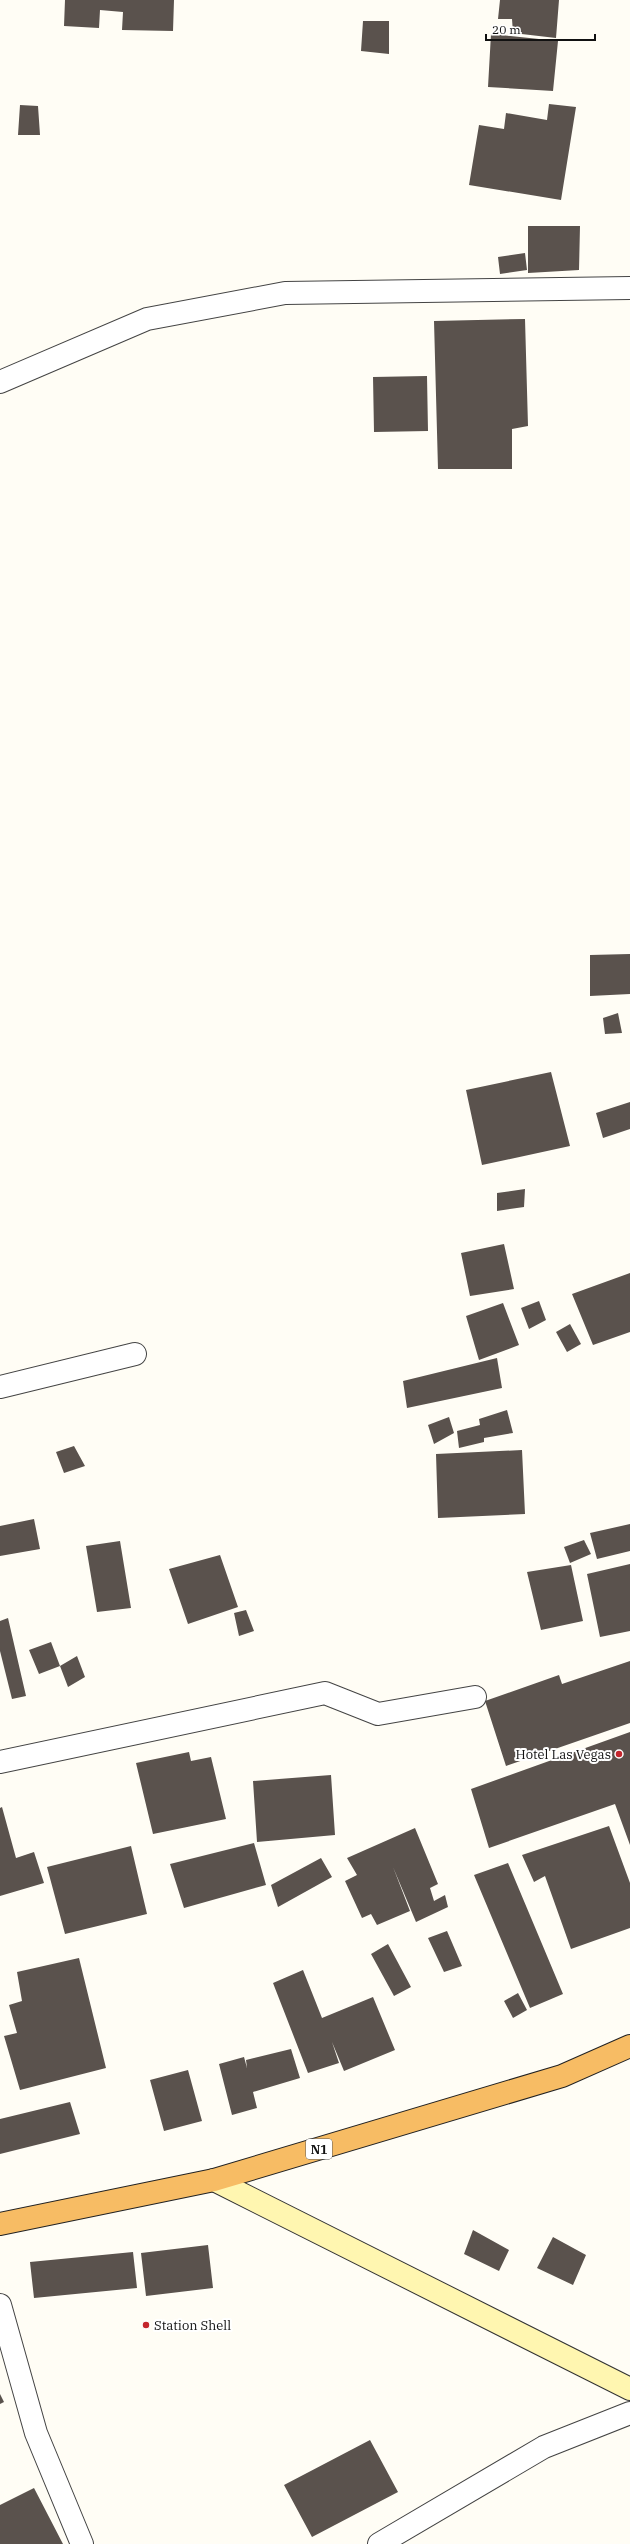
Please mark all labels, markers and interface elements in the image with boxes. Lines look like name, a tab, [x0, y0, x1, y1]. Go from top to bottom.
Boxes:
scale bar	[486, 16, 595, 42]
text: 20 m	[492, 22, 521, 37]
place label: Hotel Las Vegas	[515, 1746, 611, 1763]
marker: Hotel Las Vegas	[614, 1749, 624, 1759]
road number: N1	[306, 2139, 332, 2159]
place label: Station Shell	[154, 2317, 231, 2334]
marker: Station Shell	[141, 2320, 151, 2330]

